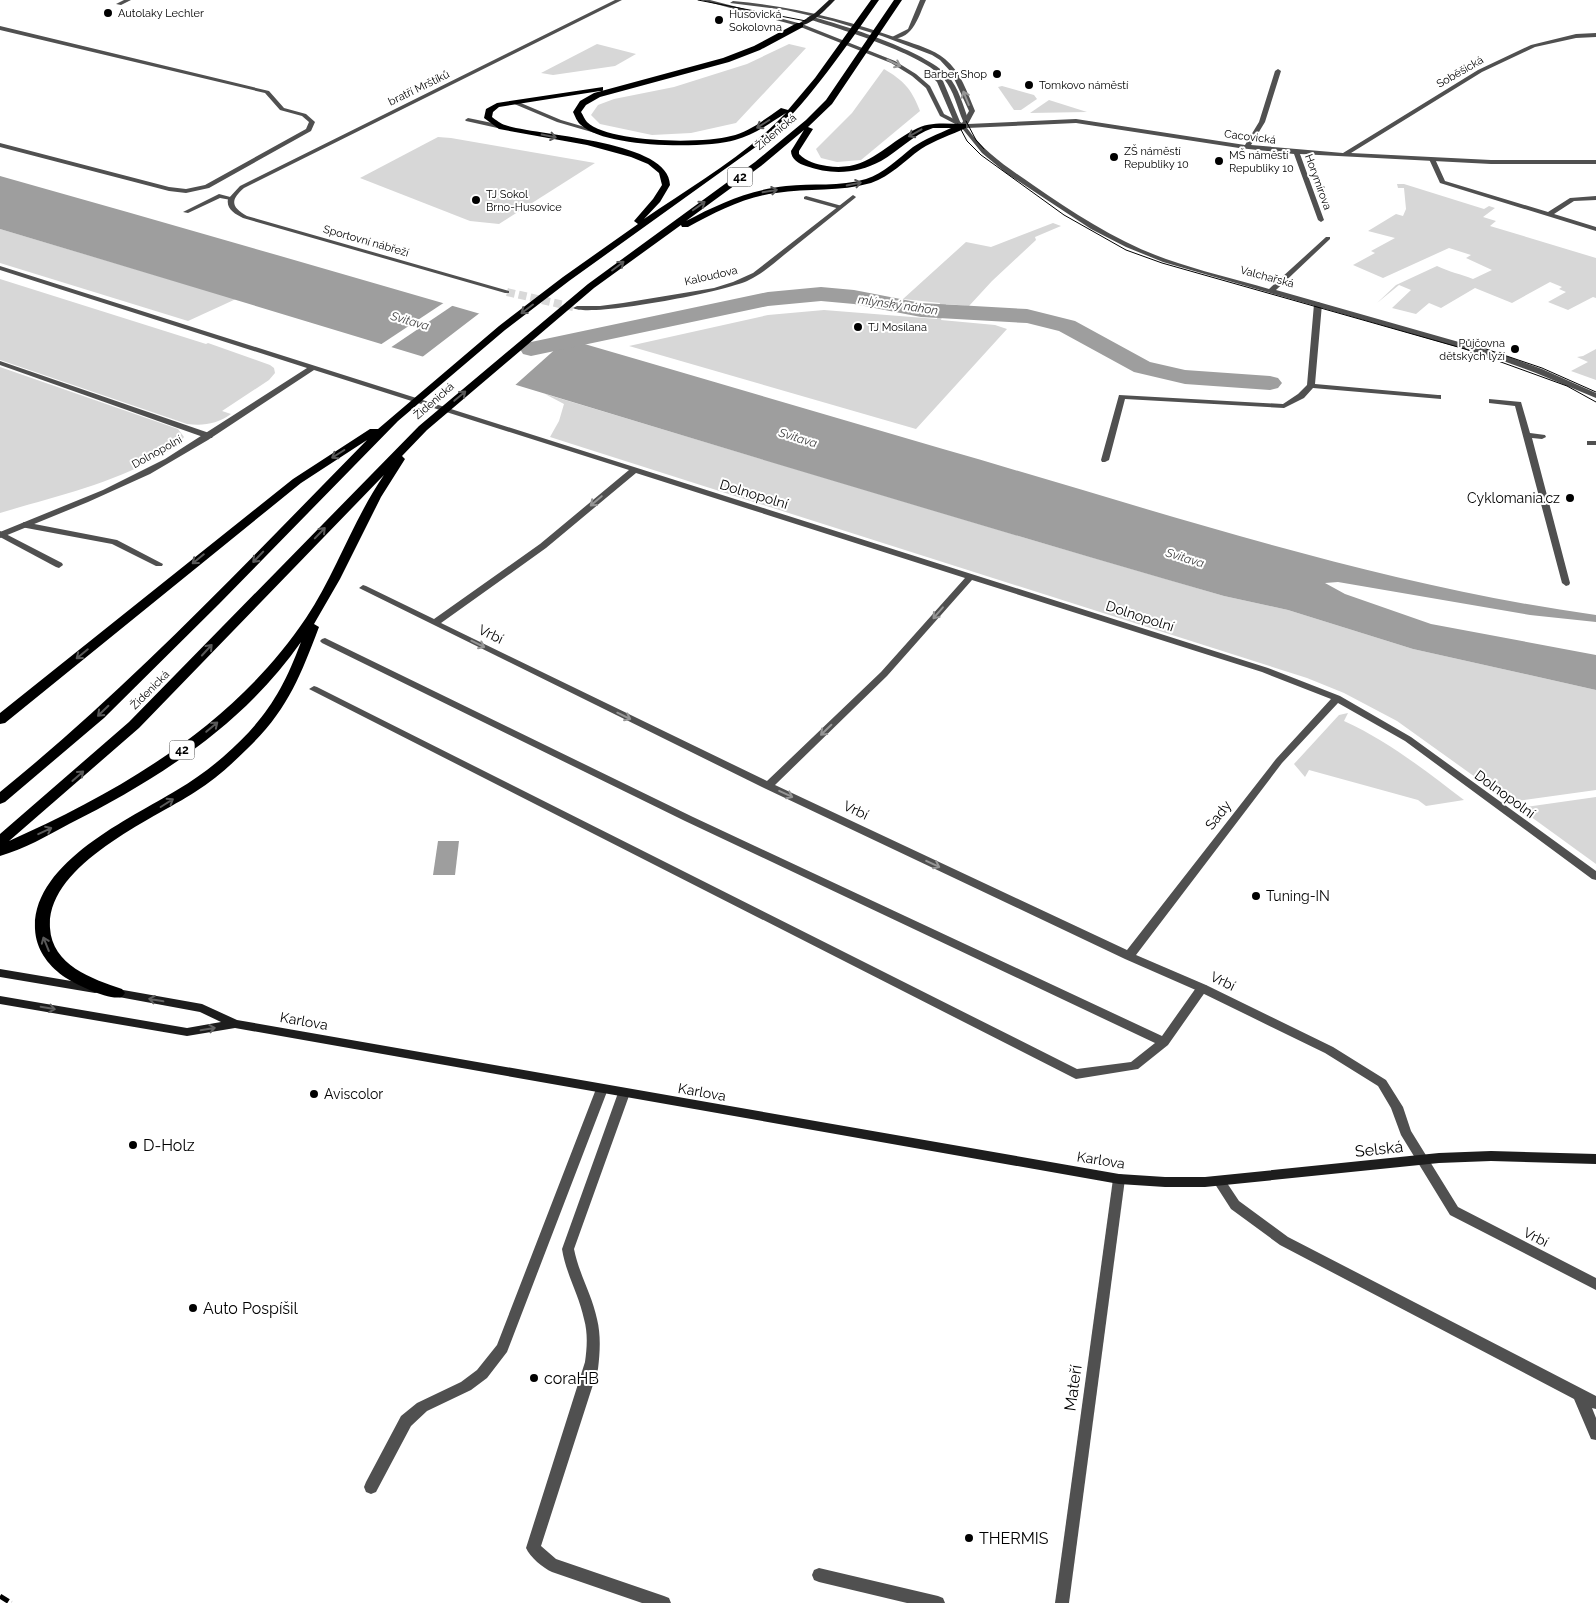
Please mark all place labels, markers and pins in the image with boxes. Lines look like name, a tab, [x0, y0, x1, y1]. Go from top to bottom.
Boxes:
marker: Autolaky Lechler	[102, 7, 114, 19]
place label: Autolaky Lechler	[118, 7, 204, 20]
place label: Husovická Sokolovna	[729, 8, 782, 34]
marker: Husovická Sokolovna	[713, 14, 725, 26]
place label: Barber Shop	[924, 68, 987, 81]
marker: Barber Shop	[991, 68, 1003, 80]
marker: Tomkovo náměstí	[1023, 79, 1035, 91]
place label: Tomkovo náměstí	[1039, 79, 1129, 92]
place label: ZŠ náměstí Republiky 10	[1124, 144, 1189, 171]
place label: MŠ náměstí Republiky 10	[1229, 148, 1294, 175]
marker: ZŠ náměstí Republiky 10	[1108, 151, 1120, 163]
marker: MŠ náměstí Republiky 10	[1213, 155, 1225, 167]
place label: TJ Sokol Brno-Husovice	[486, 188, 562, 214]
marker: TJ Sokol Brno-Husovice	[470, 194, 482, 206]
marker: TJ Mosilana	[852, 321, 864, 333]
place label: TJ Mosilana	[868, 321, 927, 334]
place label: Půjčovna dětských lyží	[1439, 337, 1506, 363]
marker: Půjčovna dětských lyží	[1509, 343, 1521, 355]
place label: Cyklomania.cz	[1467, 490, 1560, 506]
marker: Cyklomania.cz	[1564, 492, 1576, 504]
place label: Tuning-IN	[1266, 888, 1330, 904]
marker: Tuning-IN	[1250, 890, 1262, 902]
place label: Aviscolor	[324, 1086, 383, 1102]
marker: Aviscolor	[308, 1088, 320, 1100]
place label: D-Holz	[143, 1136, 195, 1155]
marker: D-Holz	[127, 1139, 139, 1151]
place label: Auto Pospíšil	[203, 1299, 299, 1318]
marker: Auto Pospíšil	[187, 1302, 199, 1314]
place label: coraHB	[544, 1369, 599, 1388]
marker: coraHB	[528, 1372, 540, 1384]
place label: THERMIS	[979, 1529, 1049, 1548]
marker: THERMIS	[963, 1532, 975, 1544]

